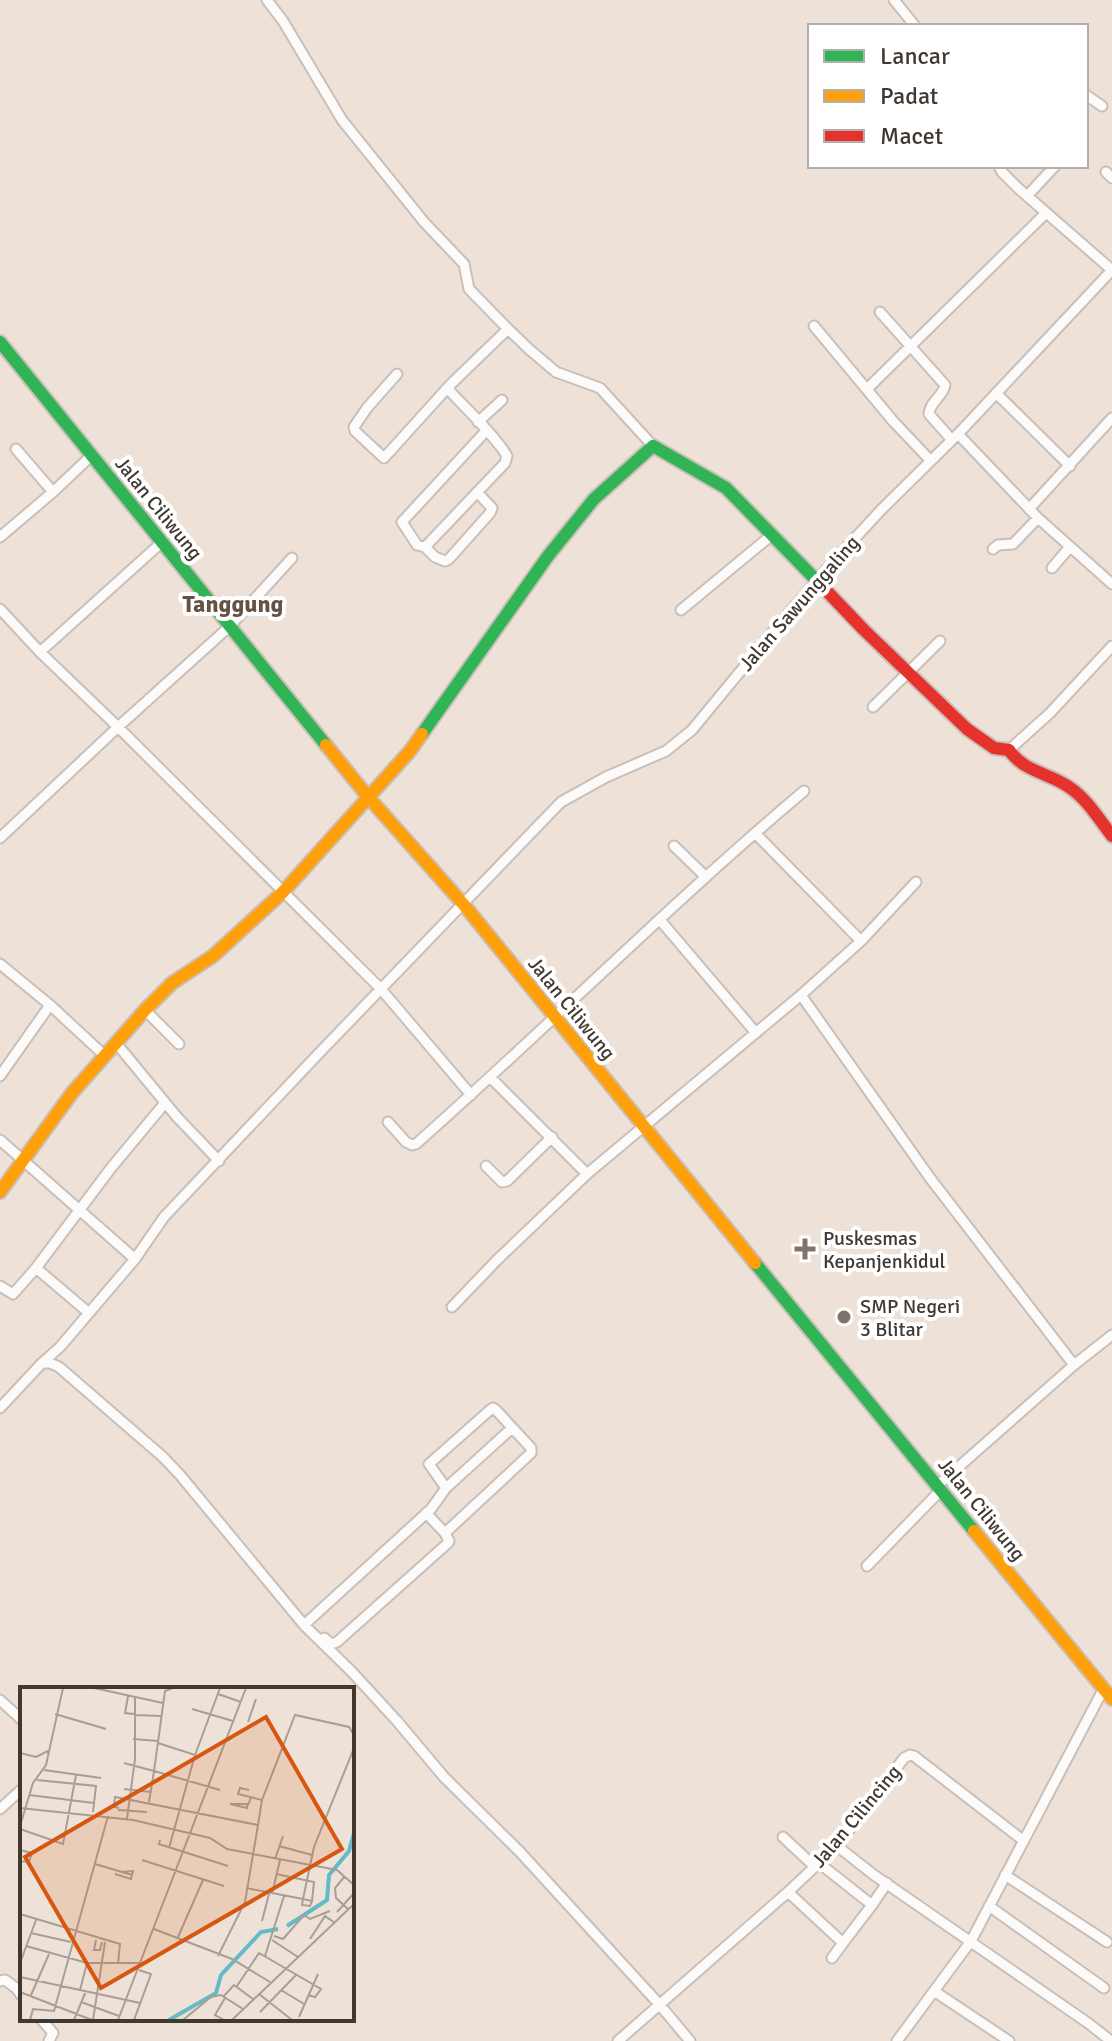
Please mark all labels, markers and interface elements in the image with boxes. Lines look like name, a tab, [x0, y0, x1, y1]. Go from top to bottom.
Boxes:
legend	[808, 24, 1088, 168]
text: Lancar	[880, 41, 950, 71]
text: Padat	[880, 81, 938, 111]
text: Macet	[880, 121, 943, 151]
street label: Jalan Ciliwung	[109, 452, 208, 565]
street label: Jalan Sawunggaling	[734, 531, 865, 676]
district label: Tanggung	[183, 589, 284, 619]
street label: Jalan Ciliwung	[522, 952, 621, 1065]
place label: Puskesmas Kepanjenkidul	[823, 1226, 946, 1274]
marker: Puskesmas Kepanjenkidul	[794, 1238, 816, 1260]
place label: SMP Negeri 3 Blitar	[860, 1294, 960, 1342]
marker: SMP Negeri 3 Blitar	[835, 1308, 853, 1326]
street label: Jalan Ciliwung	[932, 1453, 1031, 1566]
inset map	[20, 1687, 354, 2021]
street label: Jalan Cilincing	[806, 1760, 906, 1873]

